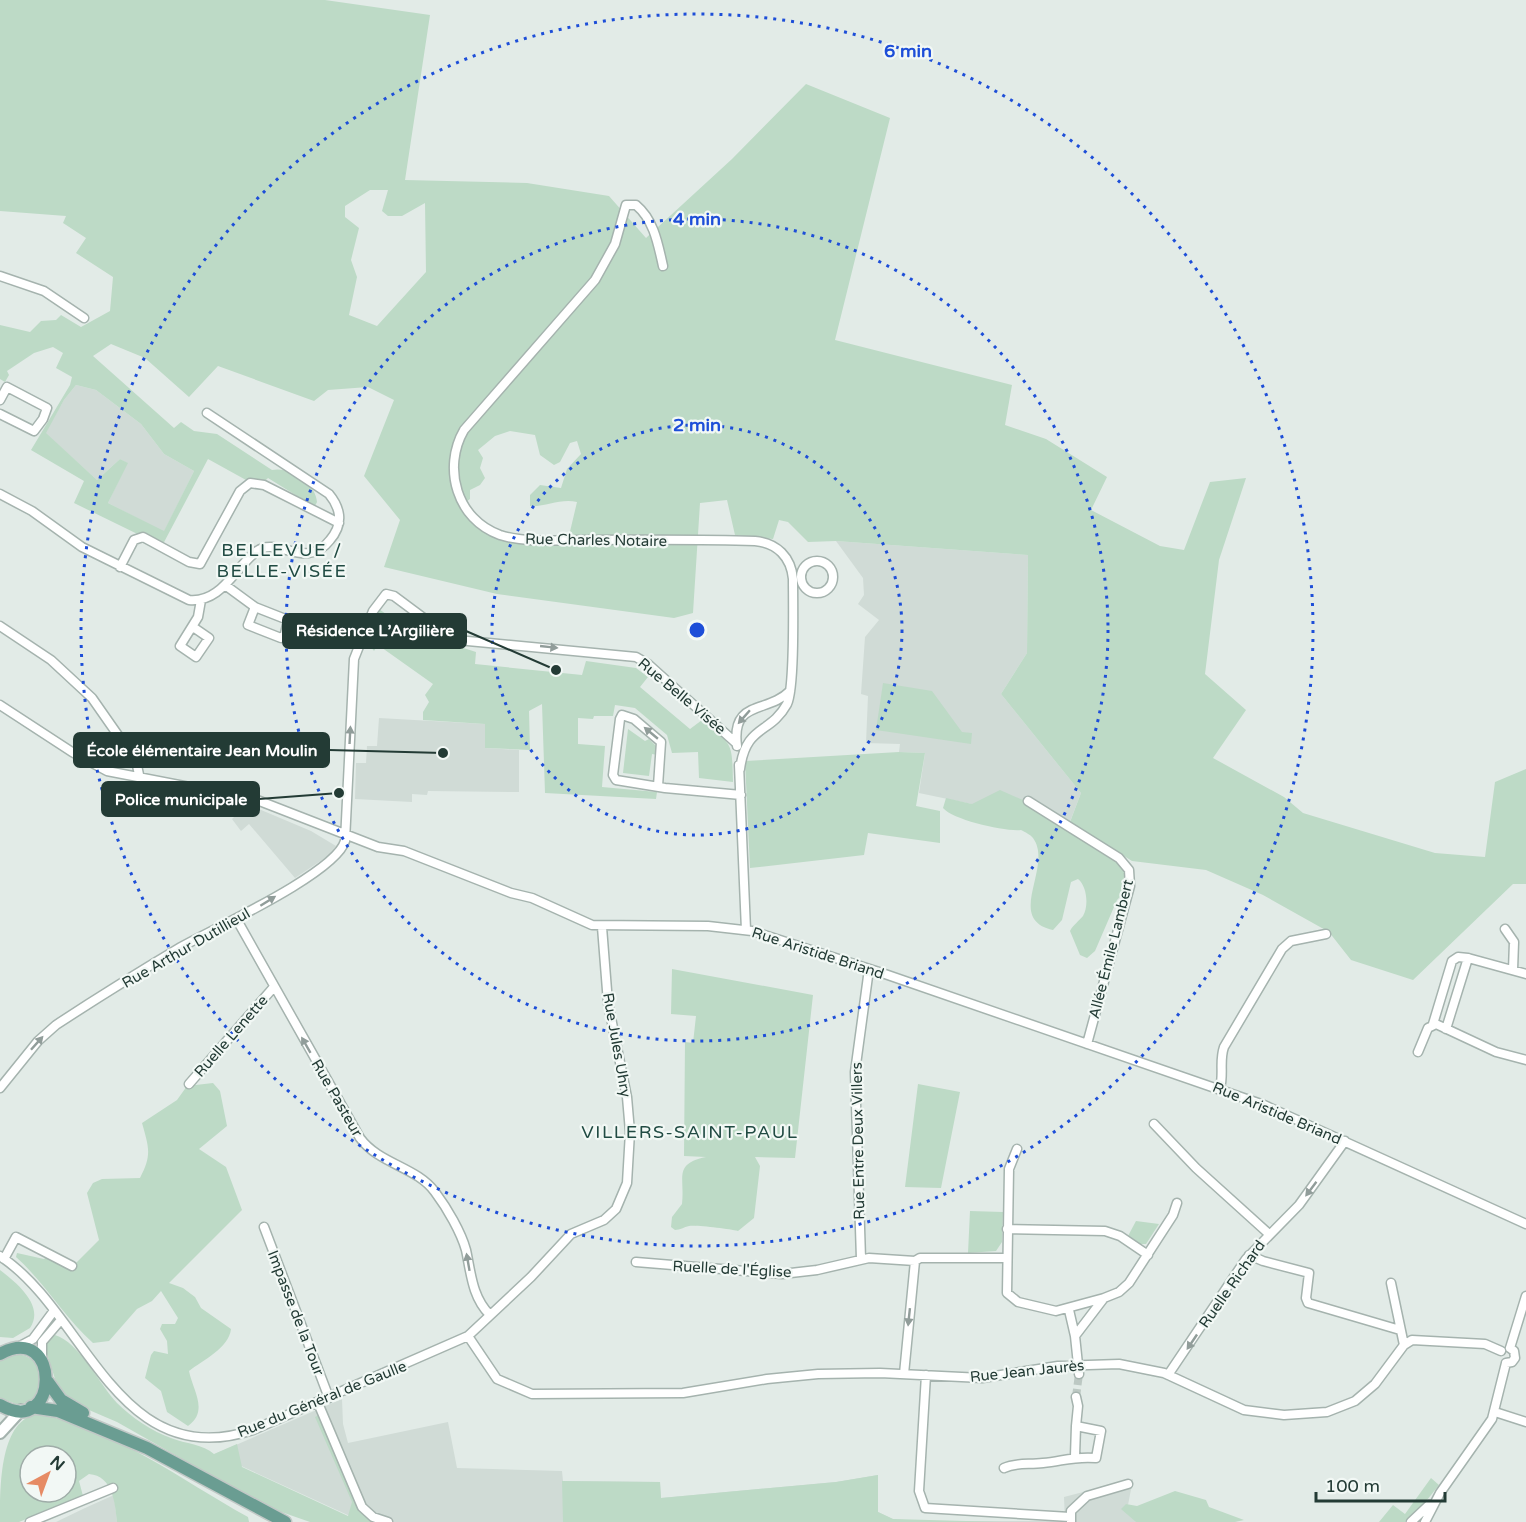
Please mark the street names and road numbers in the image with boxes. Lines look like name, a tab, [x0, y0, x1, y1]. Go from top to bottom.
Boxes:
street label: Rue Charles Notaire	[525, 530, 667, 550]
street label: Rue Belle Visée	[634, 654, 730, 738]
street label: Allée Émile Lambert	[1085, 877, 1137, 1020]
street label: Rue Arthur Dutillieul	[119, 904, 253, 992]
street label: Rue Aristide Briand	[750, 923, 886, 983]
street label: Ruelle Lenette	[190, 991, 272, 1081]
street label: Rue Jules Uhry	[599, 991, 635, 1099]
street label: Rue Pasteur	[308, 1056, 367, 1140]
street label: Rue Entre Deux Villers	[848, 1062, 868, 1220]
street label: Rue Aristide Briand	[1210, 1078, 1344, 1148]
street label: Ruelle Richard	[1195, 1237, 1269, 1331]
street label: Impasse de la Tour	[264, 1248, 328, 1378]
street label: Ruelle de l'Église	[672, 1257, 792, 1281]
street label: Rue Jean Jaurès	[969, 1356, 1085, 1386]
street label: Rue du Général de Gaulle	[235, 1357, 409, 1441]

